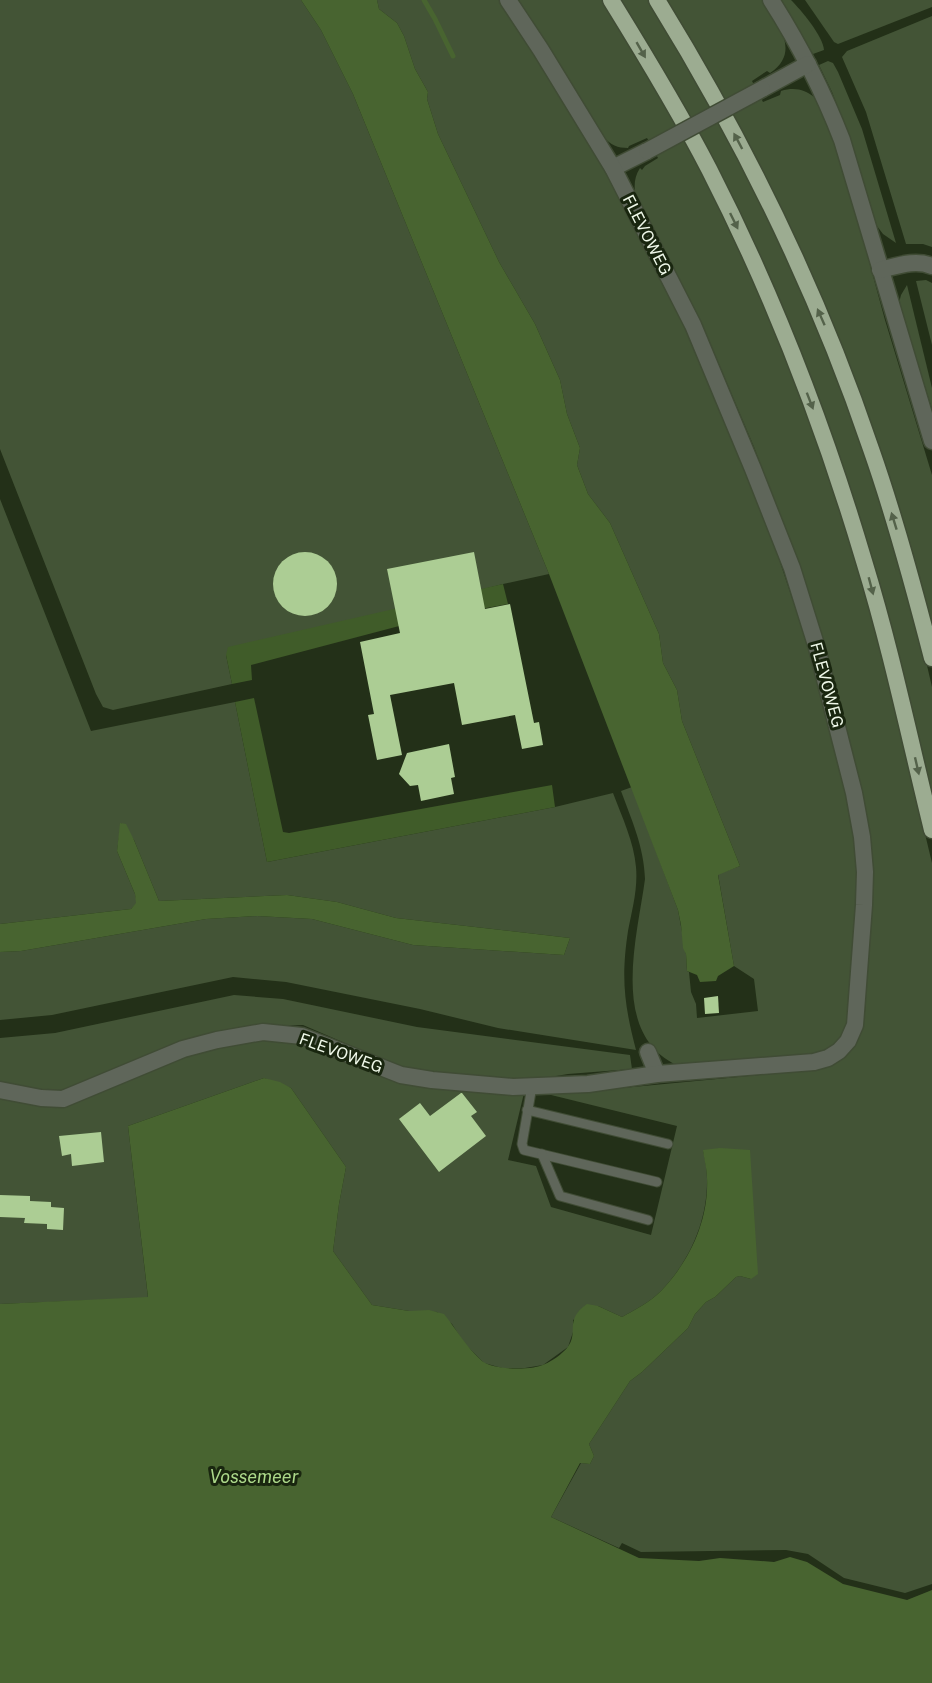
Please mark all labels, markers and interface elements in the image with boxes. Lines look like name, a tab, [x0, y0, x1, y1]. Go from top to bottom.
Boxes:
one-way arrow	[636, 42, 646, 59]
one-way arrow	[733, 133, 742, 150]
street label: FLEVOWEG	[619, 192, 675, 278]
one-way arrow	[730, 213, 739, 230]
one-way arrow	[816, 308, 826, 326]
one-way arrow	[806, 392, 816, 410]
one-way arrow	[889, 512, 898, 530]
one-way arrow	[867, 577, 876, 595]
street label: FLEVOWEG	[806, 640, 848, 730]
one-way arrow	[912, 756, 922, 775]
street label: FLEVOWEG	[297, 1029, 385, 1077]
water label: Vossemeer	[210, 1466, 299, 1487]

